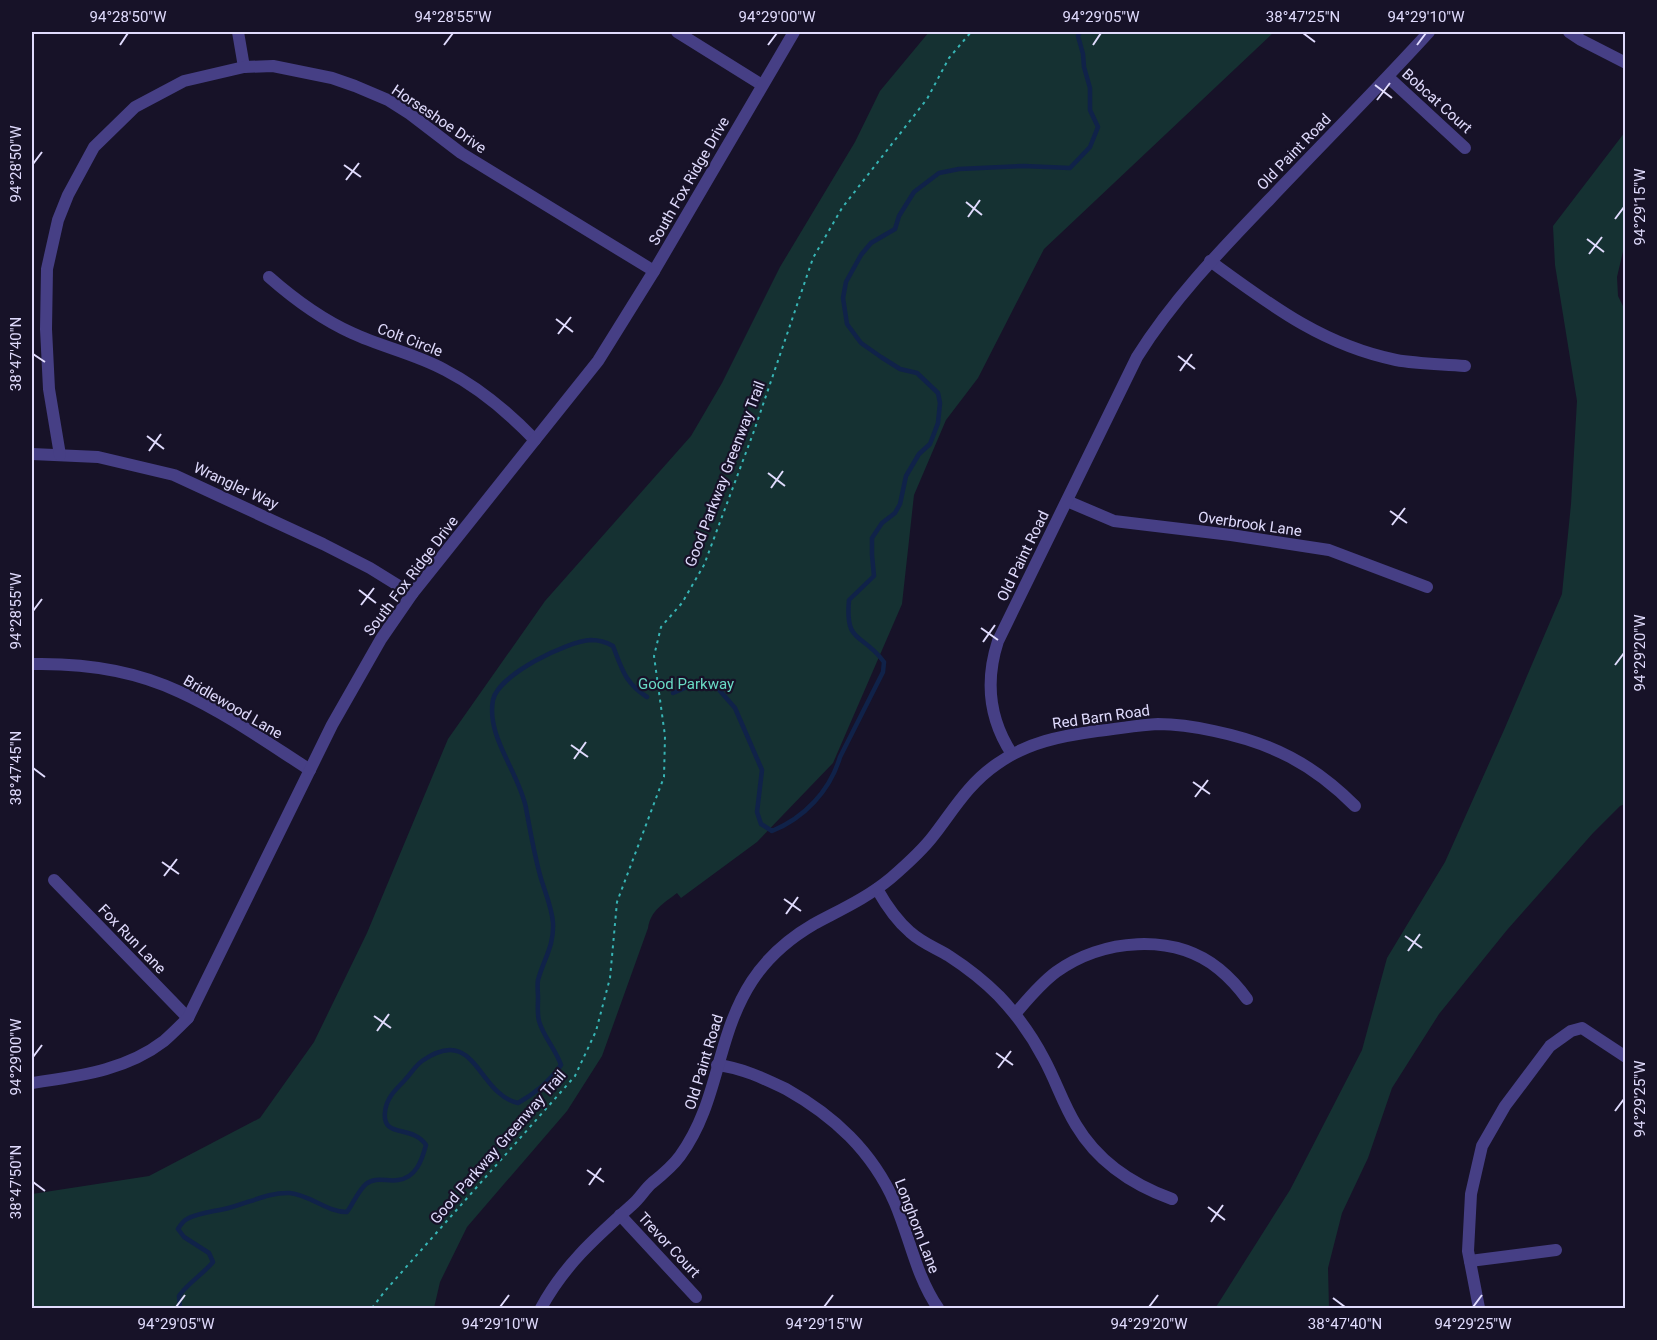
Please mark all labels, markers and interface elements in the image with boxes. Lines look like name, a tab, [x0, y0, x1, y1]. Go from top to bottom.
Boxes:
text: 94°28'50"W	[90, 8, 166, 26]
text: 94°28'55"W	[415, 8, 491, 26]
text: 94°29'00"W	[739, 8, 815, 26]
text: 94°29'05"W	[1063, 8, 1139, 26]
text: 38°47'25"N	[1266, 8, 1340, 26]
text: 94°29'10"W	[1388, 8, 1464, 26]
street label: Bobcat Court	[1398, 65, 1476, 137]
street label: Horseshoe Drive	[388, 81, 490, 157]
street label: Old Paint Road	[1253, 110, 1335, 194]
street label: South Fox Ridge Drive	[645, 113, 733, 248]
text: 94°28'50"W	[7, 126, 25, 202]
text: 94°29'15"W	[1631, 169, 1649, 245]
text: 38°47'40"N	[7, 317, 25, 391]
street label: Colt Circle	[375, 319, 445, 361]
street label: Good Parkway Greenway Trail	[681, 378, 769, 570]
street label: Wrangler Way	[191, 459, 281, 513]
street label: Old Paint Road	[993, 508, 1053, 604]
street label: Overbrook Lane	[1197, 508, 1303, 540]
street label: South Fox Ridge Drive	[360, 512, 462, 640]
text: 94°28'55"W	[7, 573, 25, 649]
text: 94°29'20"W	[1631, 615, 1649, 691]
street label: Bridlewood Lane	[180, 671, 286, 743]
park label: Good Parkway	[638, 675, 734, 693]
street label: Red Barn Road	[1051, 701, 1151, 733]
text: 38°47'45"N	[7, 731, 25, 805]
street label: Fox Run Lane	[94, 900, 170, 978]
street label: Old Paint Road	[681, 1012, 727, 1112]
text: 94°29'00"W	[7, 1019, 25, 1095]
text: 94°29'25"W	[1631, 1061, 1649, 1137]
street label: Good Parkway Greenway Trail	[426, 1066, 570, 1228]
text: 38°47'50"N	[7, 1145, 25, 1219]
street label: Longhorn Lane	[891, 1176, 943, 1276]
street label: Trevor Court	[634, 1209, 704, 1281]
text: 94°29'05"W	[138, 1315, 214, 1333]
text: 94°29'10"W	[462, 1315, 538, 1333]
text: 94°29'15"W	[786, 1315, 862, 1333]
text: 94°29'20"W	[1111, 1315, 1187, 1333]
text: 38°47'40"N	[1308, 1315, 1382, 1333]
text: 94°29'25"W	[1435, 1315, 1511, 1333]

